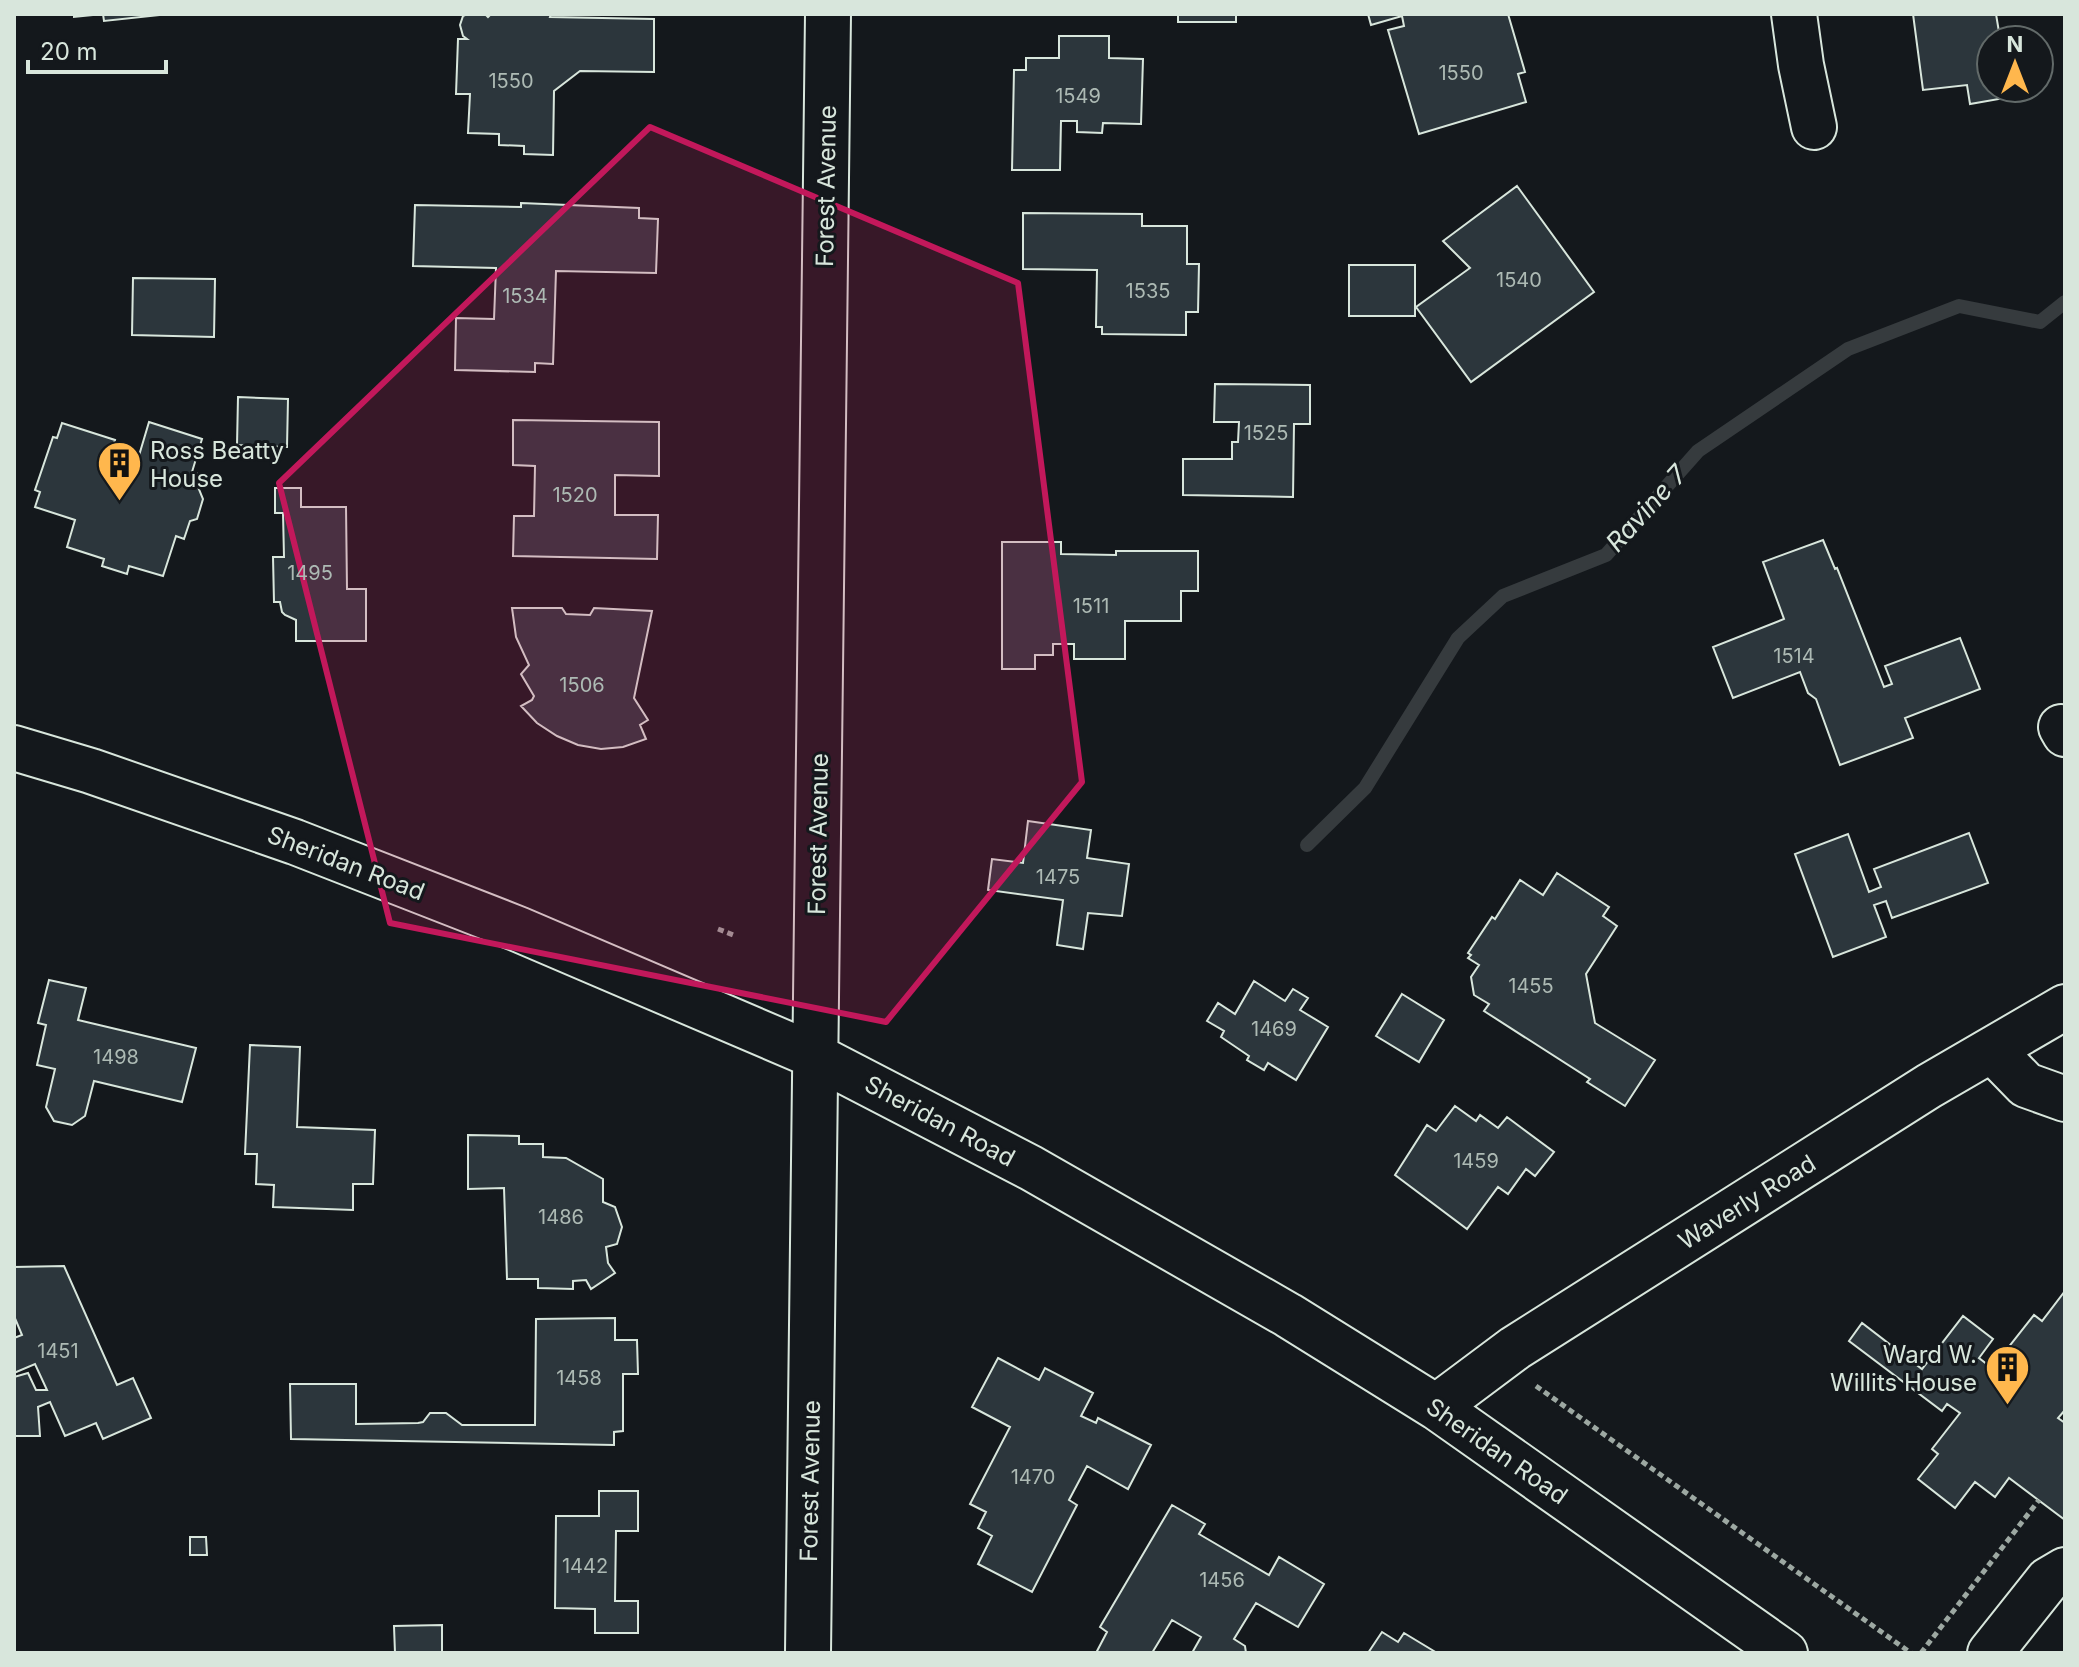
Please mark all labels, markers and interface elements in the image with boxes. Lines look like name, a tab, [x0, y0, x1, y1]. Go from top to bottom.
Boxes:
scale bar	[28, 24, 166, 74]
north arrow	[1975, 24, 2055, 104]
text: N	[2007, 31, 2023, 57]
text: 20 m	[40, 37, 98, 66]
house number: 1550	[1438, 61, 1484, 85]
house number: 1550	[488, 69, 534, 93]
house number: 1549	[1055, 84, 1101, 108]
street label: Forest Avenue	[810, 105, 842, 267]
house number: 1540	[1496, 268, 1542, 292]
house number: 1535	[1126, 279, 1170, 303]
house number: 1534	[502, 284, 548, 308]
house number: 1525	[1244, 421, 1288, 445]
place label: Ross Beatty House	[150, 436, 284, 493]
building icon: Ross Beatty House	[95, 440, 143, 503]
water label: Ravine 7	[1599, 458, 1694, 557]
house number: 1520	[552, 483, 598, 507]
house number: 1495	[287, 561, 333, 585]
house number: 1511	[1073, 594, 1109, 618]
house number: 1514	[1773, 644, 1815, 668]
house number: 1506	[559, 673, 605, 697]
street label: Forest Avenue	[802, 753, 834, 915]
street label: Sheridan Road	[263, 820, 429, 906]
house number: 1475	[1036, 865, 1080, 889]
house number: 1455	[1508, 974, 1554, 998]
house number: 1469	[1251, 1017, 1297, 1041]
house number: 1498	[93, 1045, 139, 1069]
street label: Sheridan Road	[860, 1069, 1020, 1173]
street label: Waverly Road	[1673, 1148, 1821, 1256]
house number: 1459	[1453, 1149, 1499, 1173]
house number: 1486	[538, 1205, 584, 1229]
house number: 1451	[37, 1339, 79, 1363]
place label: Ward W. Willits House	[1830, 1340, 1977, 1397]
building icon: Ward W. Willits House	[1984, 1344, 2032, 1407]
house number: 1458	[556, 1366, 602, 1390]
street label: Sheridan Road	[1421, 1392, 1573, 1510]
street label: Forest Avenue	[794, 1400, 826, 1562]
house number: 1470	[1011, 1465, 1055, 1489]
house number: 1442	[562, 1554, 608, 1578]
house number: 1456	[1199, 1568, 1245, 1592]

